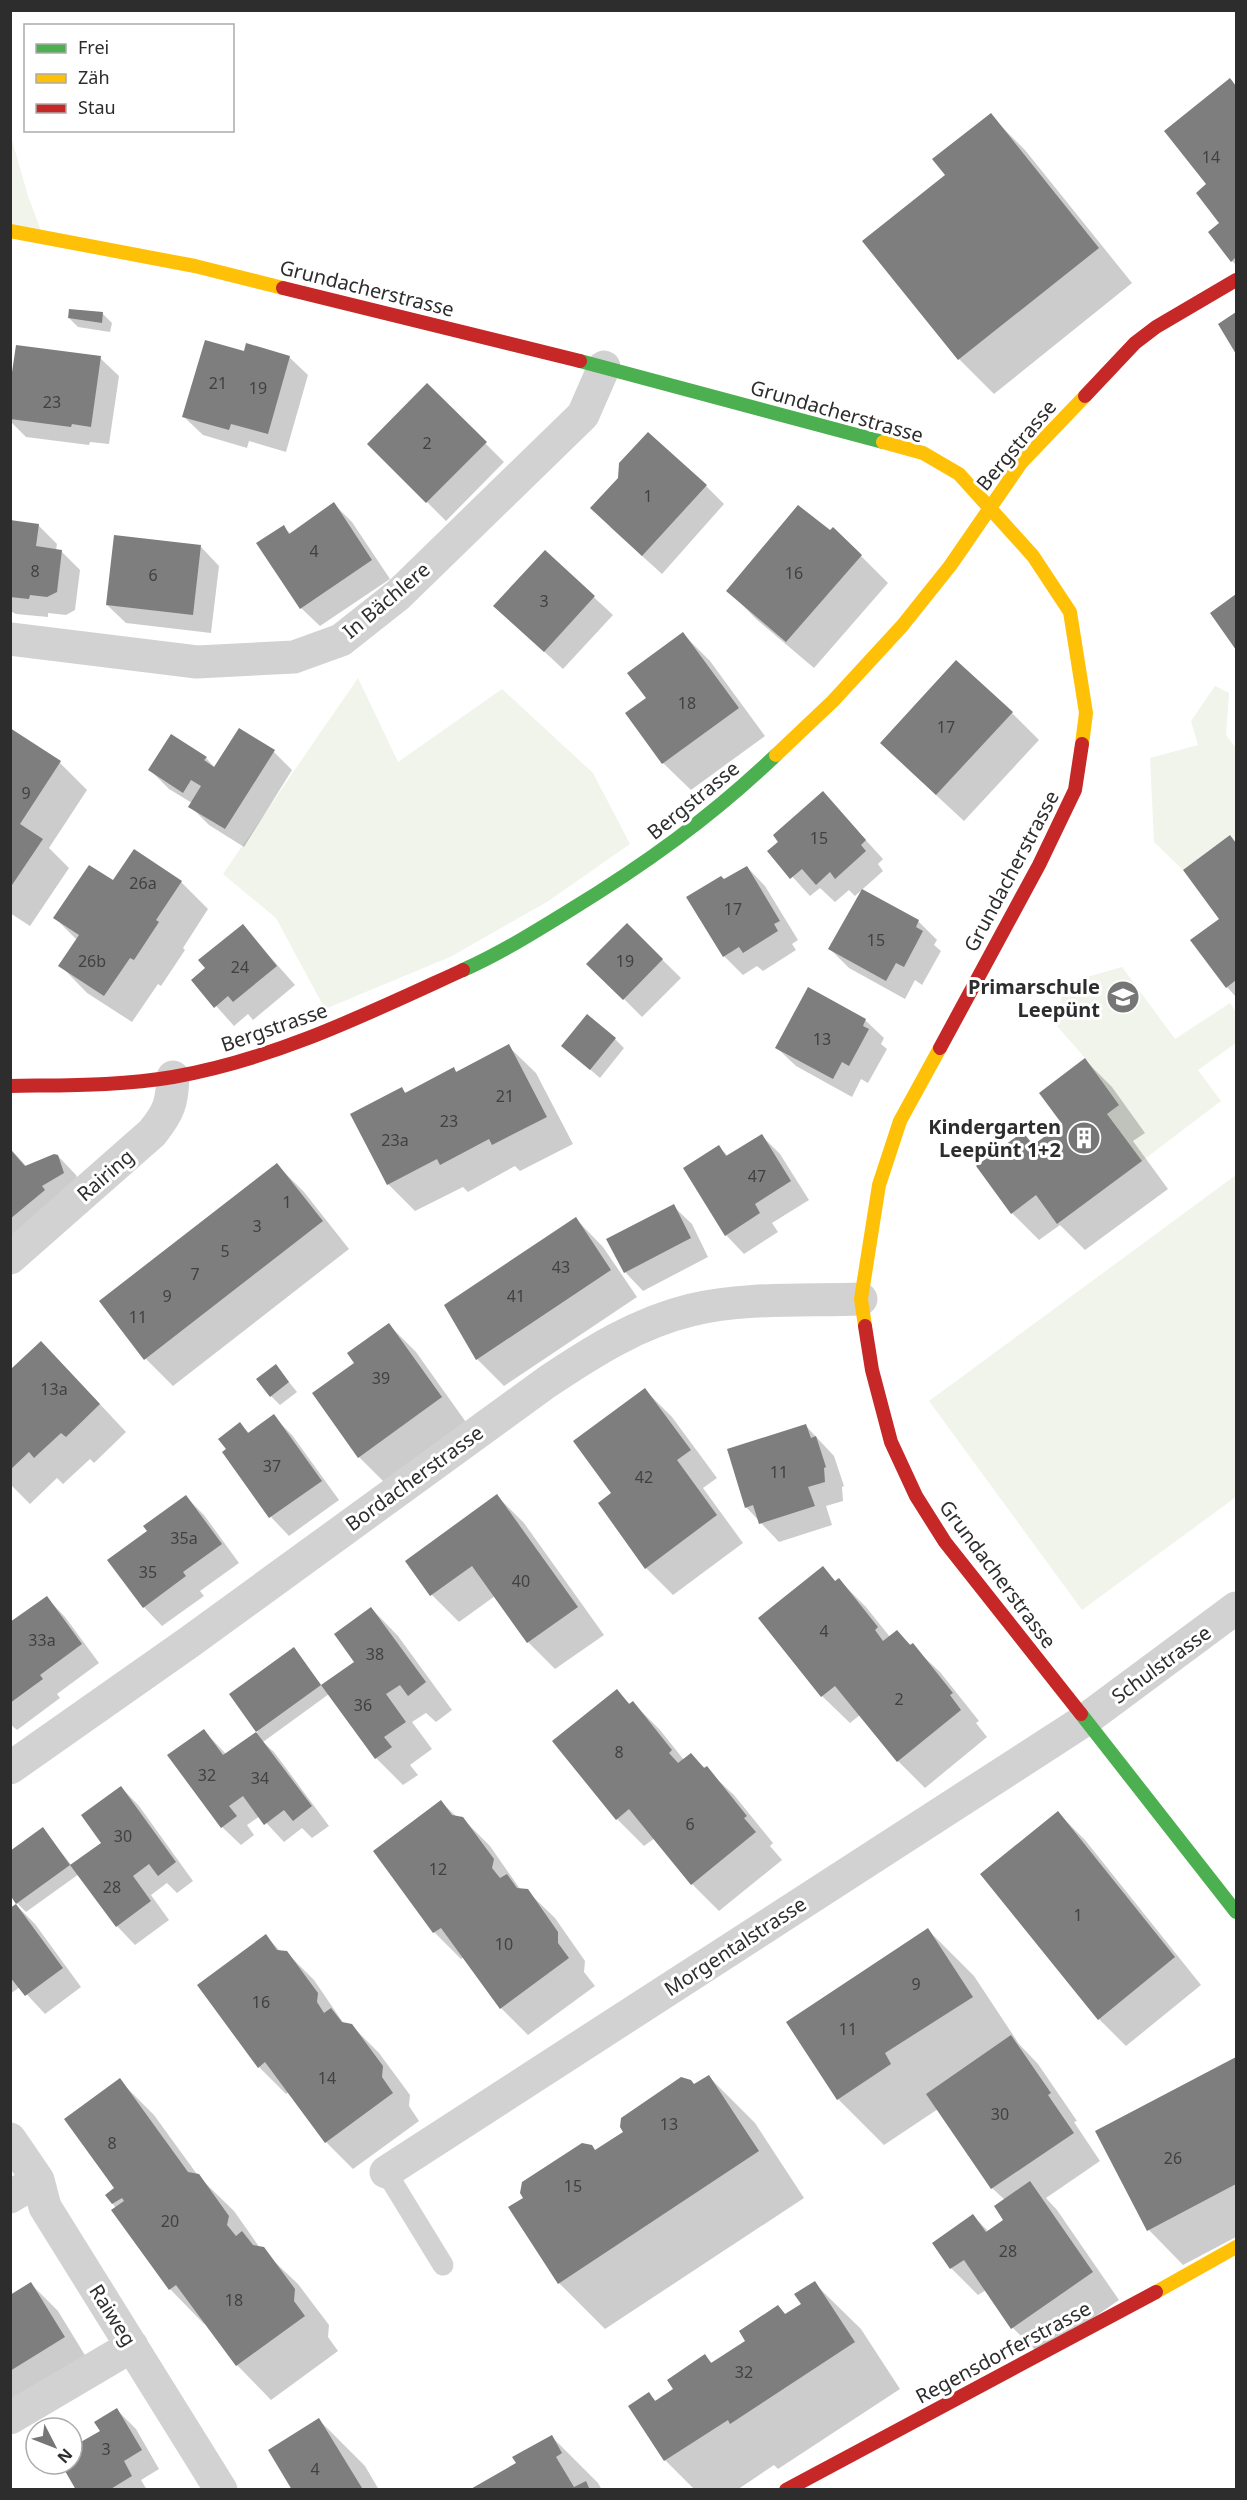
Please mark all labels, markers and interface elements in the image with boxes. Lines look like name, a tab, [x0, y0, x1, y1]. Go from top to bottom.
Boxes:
legend	[24, 24, 234, 132]
text: Frei	[78, 35, 109, 59]
text: Zäh	[78, 65, 110, 89]
text: Stau	[78, 95, 116, 119]
house number: 14	[1202, 146, 1220, 168]
street label: Grundacherstrasse	[277, 253, 457, 323]
house number: 21	[209, 372, 227, 394]
street label: Grundacherstrasse	[747, 373, 927, 449]
house number: 19	[249, 377, 267, 399]
house number: 23	[43, 391, 61, 413]
street label: Bergstrasse	[970, 394, 1062, 496]
house number: 2	[422, 432, 432, 454]
house number: 1	[643, 485, 653, 507]
house number: 4	[309, 540, 319, 562]
street label: In Bächlere	[337, 556, 435, 644]
house number: 8	[30, 560, 40, 582]
house number: 16	[785, 562, 803, 584]
house number: 6	[148, 564, 158, 586]
house number: 3	[539, 590, 549, 612]
house number: 18	[678, 692, 696, 714]
house number: 17	[937, 716, 955, 738]
street label: Bergstrasse	[641, 755, 745, 845]
house number: 9	[21, 782, 31, 804]
street label: Grundacherstrasse	[957, 786, 1065, 956]
house number: 15	[810, 827, 828, 849]
house number: 26a	[129, 872, 157, 894]
house number: 17	[724, 898, 742, 920]
house number: 15	[867, 929, 885, 951]
house number: 26b	[78, 950, 106, 972]
house number: 19	[616, 950, 634, 972]
house number: 24	[231, 956, 249, 978]
place label: Primarschule Leepünt	[968, 973, 1100, 1023]
school or university icon: Primarschule Leepünt	[1105, 979, 1141, 1015]
street label: Bergstrasse	[217, 996, 331, 1058]
house number: 13	[813, 1028, 831, 1050]
house number: 21	[496, 1085, 514, 1107]
house number: 23	[440, 1110, 458, 1132]
place label: Kindergarten Leepünt 1+2	[928, 1113, 1061, 1163]
building icon: Kindergarten Leepünt 1+2	[1066, 1120, 1102, 1156]
house number: 23a	[381, 1129, 409, 1151]
street label: Rairing	[71, 1143, 139, 1207]
house number: 47	[748, 1165, 766, 1187]
house number: 1	[282, 1191, 292, 1213]
house number: 3	[252, 1215, 262, 1237]
house number: 5	[220, 1240, 230, 1262]
house number: 43	[552, 1256, 570, 1278]
house number: 7	[190, 1263, 200, 1285]
house number: 9	[162, 1285, 172, 1307]
house number: 41	[507, 1285, 525, 1307]
house number: 11	[129, 1306, 147, 1328]
house number: 39	[372, 1367, 390, 1389]
house number: 13a	[40, 1378, 68, 1400]
street label: Bordacherstrasse	[340, 1419, 488, 1537]
house number: 37	[263, 1455, 281, 1477]
house number: 11	[770, 1461, 788, 1483]
house number: 42	[635, 1466, 653, 1488]
street label: Grundacherstrasse	[933, 1494, 1063, 1654]
house number: 35a	[170, 1527, 198, 1549]
house number: 35	[139, 1561, 157, 1583]
house number: 40	[512, 1570, 530, 1592]
street label: Schulstrasse	[1106, 1619, 1216, 1709]
house number: 4	[819, 1620, 829, 1642]
house number: 33a	[28, 1629, 56, 1651]
house number: 38	[366, 1643, 384, 1665]
house number: 2	[894, 1688, 904, 1710]
house number: 36	[354, 1694, 372, 1716]
house number: 8	[614, 1741, 624, 1763]
house number: 32	[198, 1764, 216, 1786]
house number: 34	[251, 1767, 269, 1789]
house number: 6	[685, 1813, 695, 1835]
house number: 30	[114, 1825, 132, 1847]
house number: 12	[429, 1858, 447, 1880]
house number: 28	[103, 1876, 121, 1898]
street label: Morgentalstrasse	[659, 1890, 811, 2002]
house number: 1	[1073, 1904, 1083, 1926]
house number: 10	[495, 1933, 513, 1955]
house number: 9	[911, 1973, 921, 1995]
house number: 16	[252, 1991, 270, 2013]
house number: 11	[839, 2018, 857, 2040]
house number: 14	[318, 2067, 336, 2089]
house number: 30	[991, 2103, 1009, 2125]
house number: 13	[660, 2113, 678, 2135]
house number: 8	[107, 2132, 117, 2154]
house number: 26	[1164, 2147, 1182, 2169]
house number: 15	[564, 2175, 582, 2197]
house number: 20	[161, 2210, 179, 2232]
house number: 28	[999, 2240, 1017, 2262]
street label: Raiweg	[84, 2279, 142, 2351]
house number: 18	[225, 2289, 243, 2311]
street label: Regensdorferstrasse	[911, 2294, 1095, 2410]
house number: 32	[735, 2361, 753, 2383]
north arrow	[24, 2416, 84, 2476]
house number: 3	[101, 2438, 111, 2460]
text: N	[53, 2444, 78, 2468]
house number: 4	[310, 2458, 320, 2480]

